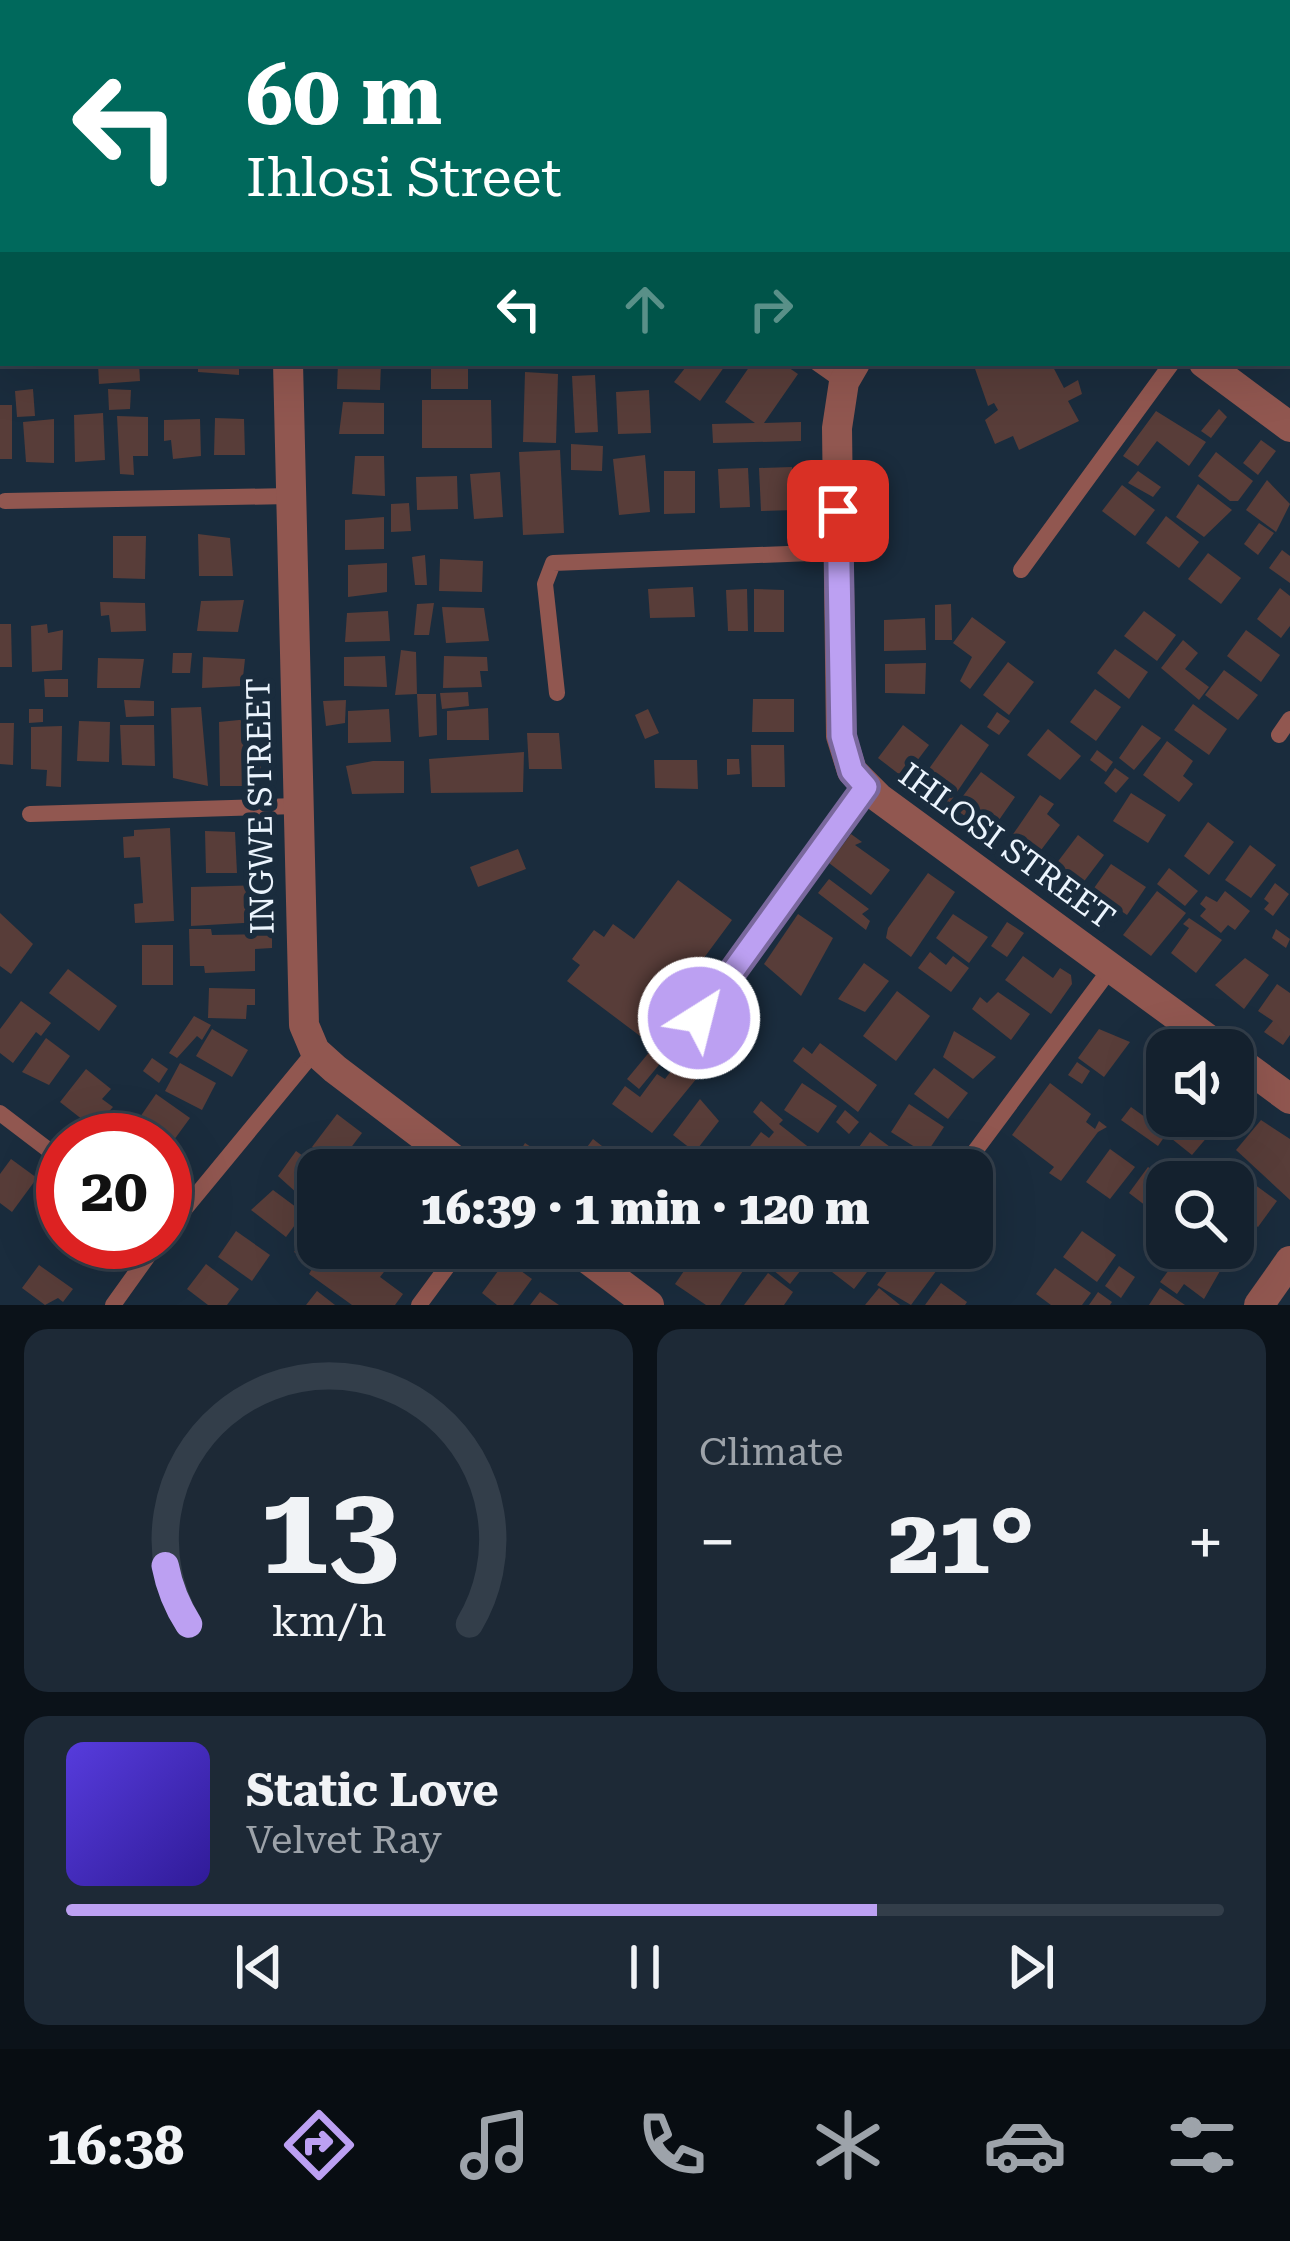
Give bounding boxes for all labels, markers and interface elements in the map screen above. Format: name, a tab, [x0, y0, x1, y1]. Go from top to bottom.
text: 60 m	[246, 46, 442, 144]
icon: left	[48, 48, 204, 204]
text: Ihlosi Street	[246, 146, 562, 209]
icon: left	[486, 276, 552, 342]
icon: ahead	[612, 276, 678, 342]
icon: right	[738, 276, 804, 342]
pin	[787, 460, 889, 562]
icon: arrive	[805, 478, 871, 544]
street label: INGWE STREET	[238, 677, 282, 935]
street label: IHLOSI STREET	[892, 755, 1122, 937]
position arrow	[636, 955, 762, 1081]
map controls	[1146, 1029, 1254, 1269]
button: sound	[1146, 1029, 1254, 1137]
speed limit sign: 20	[36, 1113, 192, 1269]
button: search	[1146, 1161, 1254, 1269]
text: 16:39 · 1 min · 120 m	[421, 1182, 869, 1235]
text: Climate	[699, 1429, 843, 1475]
text: 13	[259, 1457, 398, 1603]
text: 21°	[889, 1490, 1034, 1595]
text: −	[699, 1504, 736, 1581]
text: +	[1187, 1504, 1224, 1581]
text: km/h	[271, 1595, 386, 1645]
text: Static Love	[246, 1764, 499, 1817]
text: Velvet Ray	[246, 1817, 442, 1863]
icon: previous	[226, 1934, 292, 2000]
icon: pause	[612, 1934, 678, 2000]
icon: next	[998, 1934, 1064, 2000]
icon: directions	[277, 2103, 361, 2187]
icon: music	[453, 2103, 537, 2187]
icon: phone	[630, 2103, 714, 2187]
icon: climate	[806, 2103, 890, 2187]
icon: car	[983, 2103, 1067, 2187]
icon: filters	[1160, 2103, 1244, 2187]
text: 16:38	[46, 2114, 184, 2177]

